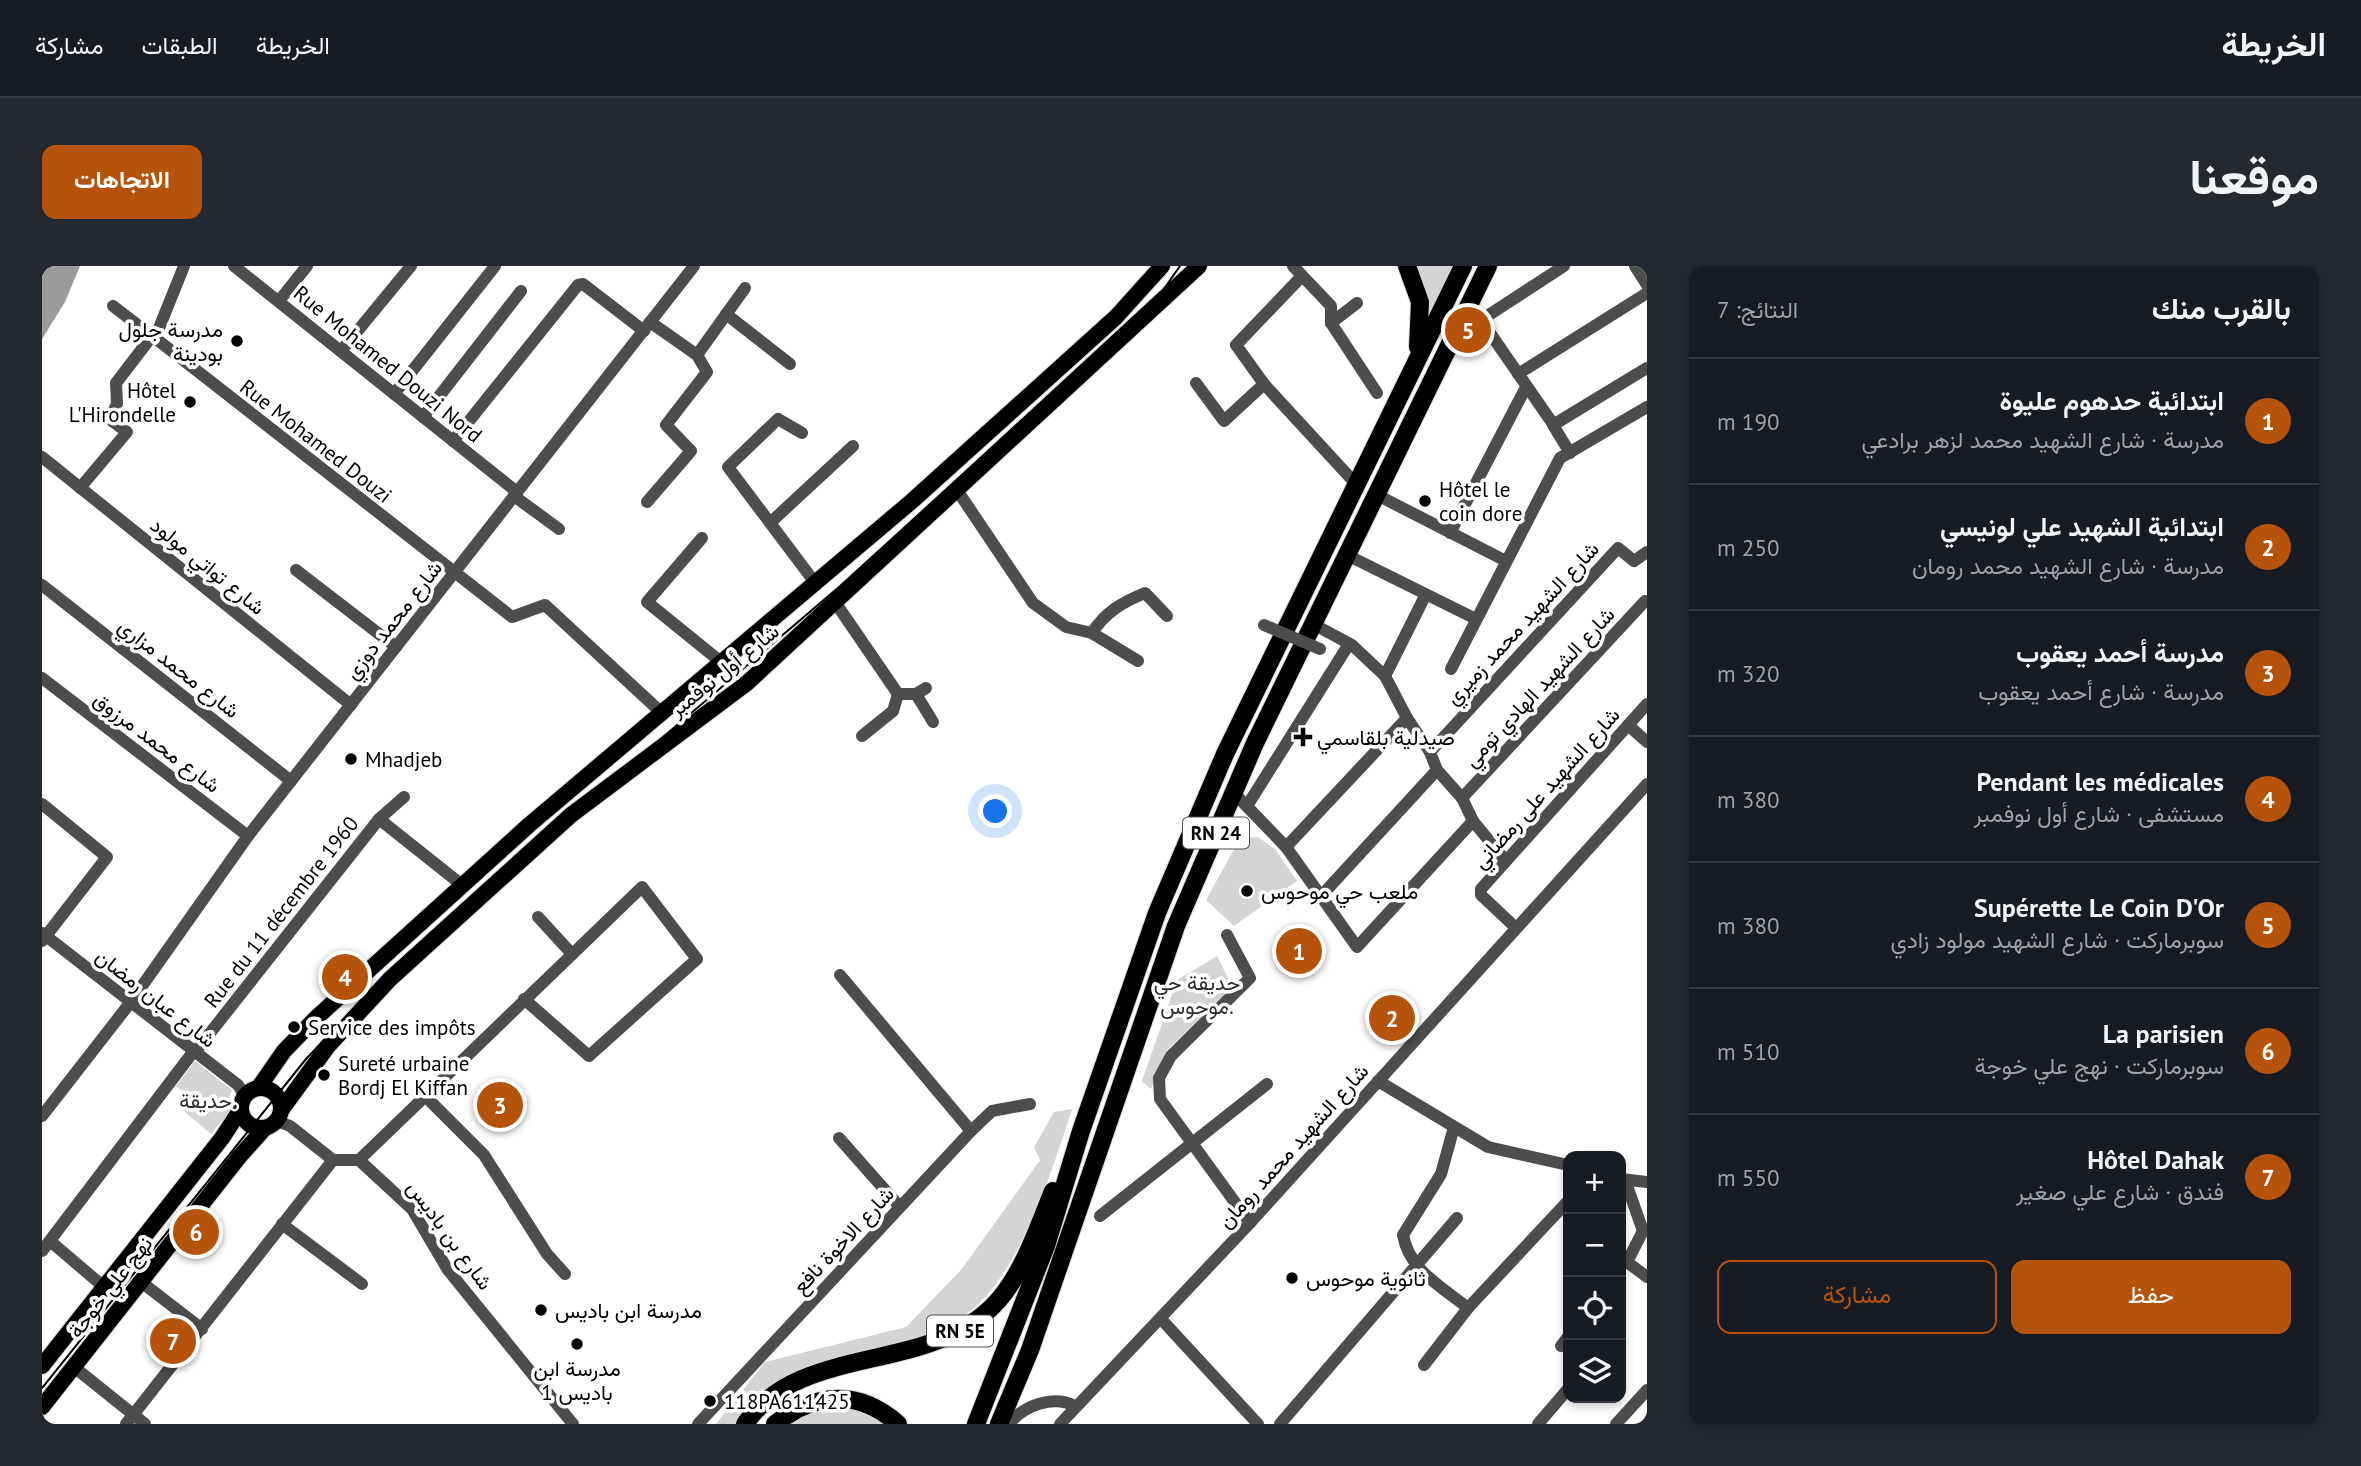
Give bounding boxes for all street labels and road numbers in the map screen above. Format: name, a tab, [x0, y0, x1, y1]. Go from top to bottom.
street label: Rue Mohamed Douzi Nord	[289, 280, 487, 448]
street label: Rue Mohamed Douzi	[235, 374, 397, 508]
street label: شارع تواتي مولود	[143, 511, 271, 624]
street label: شارع الشهيد محمد زميري	[1439, 536, 1608, 713]
street label: شارع محمد دوزي	[338, 555, 451, 687]
street label: شارع الشهيد الهادي تومي	[1458, 601, 1623, 776]
street label: شارع محمد مزاري	[110, 612, 245, 727]
street label: شارع أول نوفمبر	[663, 618, 785, 724]
street label: شارع محمد مرزوق	[88, 686, 226, 799]
street label: شارع الشهيد على رمضاني	[1466, 702, 1629, 877]
street label: Rue du 11 décembre 1960	[198, 811, 364, 1013]
road number: RN 24	[1183, 818, 1249, 848]
street label: شارع عبان رمضان	[90, 942, 222, 1054]
street label: شارع الشهيد محمد رومان	[1212, 1058, 1375, 1235]
street label: شارع بن باديس	[400, 1175, 499, 1296]
street label: شارع الاخوة نافع	[786, 1181, 900, 1300]
street label: نهج علي خوجة	[62, 1231, 161, 1346]
road number: RN 5E	[927, 1316, 993, 1346]

